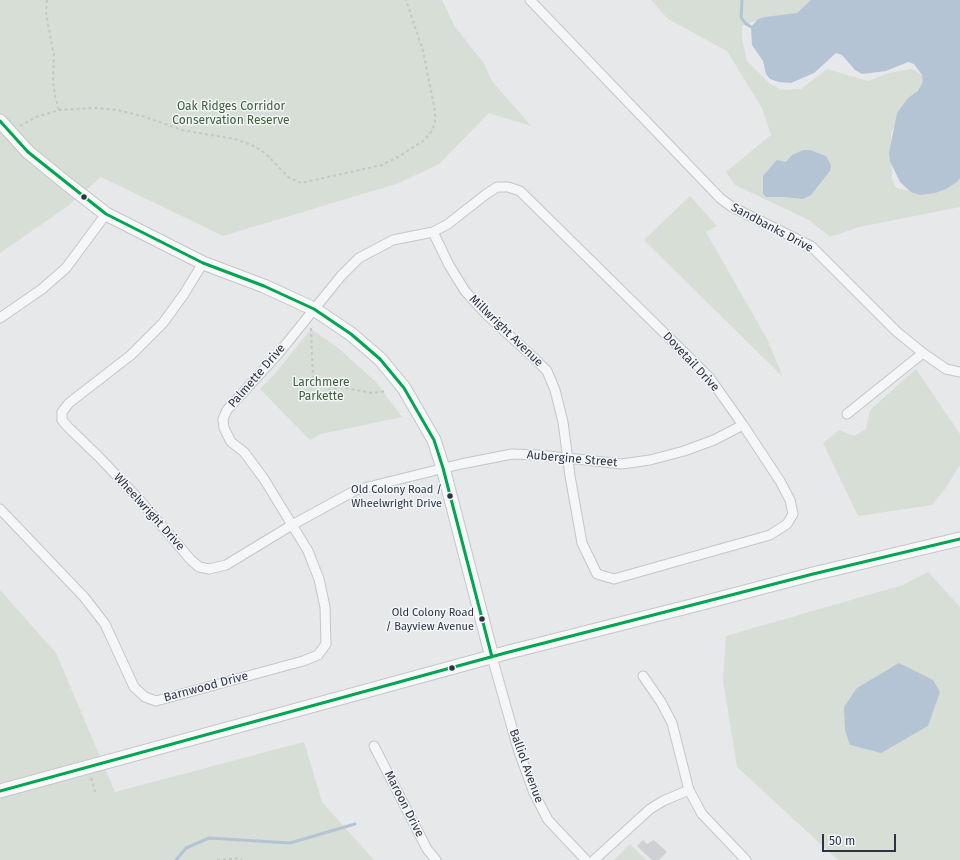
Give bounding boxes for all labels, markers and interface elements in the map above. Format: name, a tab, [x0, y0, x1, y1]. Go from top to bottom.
park label: Oak Ridges Corridor Conservation Reserve	[172, 100, 290, 128]
unlabelled marker	[79, 192, 89, 202]
street label: Sandbanks Drive	[729, 200, 815, 256]
street label: Millwright Avenue	[466, 292, 546, 370]
street label: Dovetail Drive	[660, 329, 722, 395]
street label: Palmette Drive	[226, 341, 288, 411]
park label: Larchmere Parkette	[292, 376, 350, 404]
street label: Aubergine Street	[526, 448, 618, 470]
street label: Wheelwright Drive	[110, 470, 188, 554]
place label: Old Colony Road / Wheelwright Drive	[351, 483, 442, 509]
marker: Old Colony Road / Wheelwright Drive	[445, 491, 455, 501]
place label: Old Colony Road / Bayview Avenue	[386, 606, 474, 632]
marker: Old Colony Road / Bayview Avenue	[477, 614, 487, 624]
unlabelled marker	[447, 663, 457, 673]
street label: Barnwood Drive	[162, 669, 250, 705]
street label: Balliol Avenue	[506, 727, 546, 805]
street label: Maroon Drive	[381, 768, 427, 840]
scale bar	[824, 826, 898, 852]
text: 50 m	[829, 834, 855, 848]

